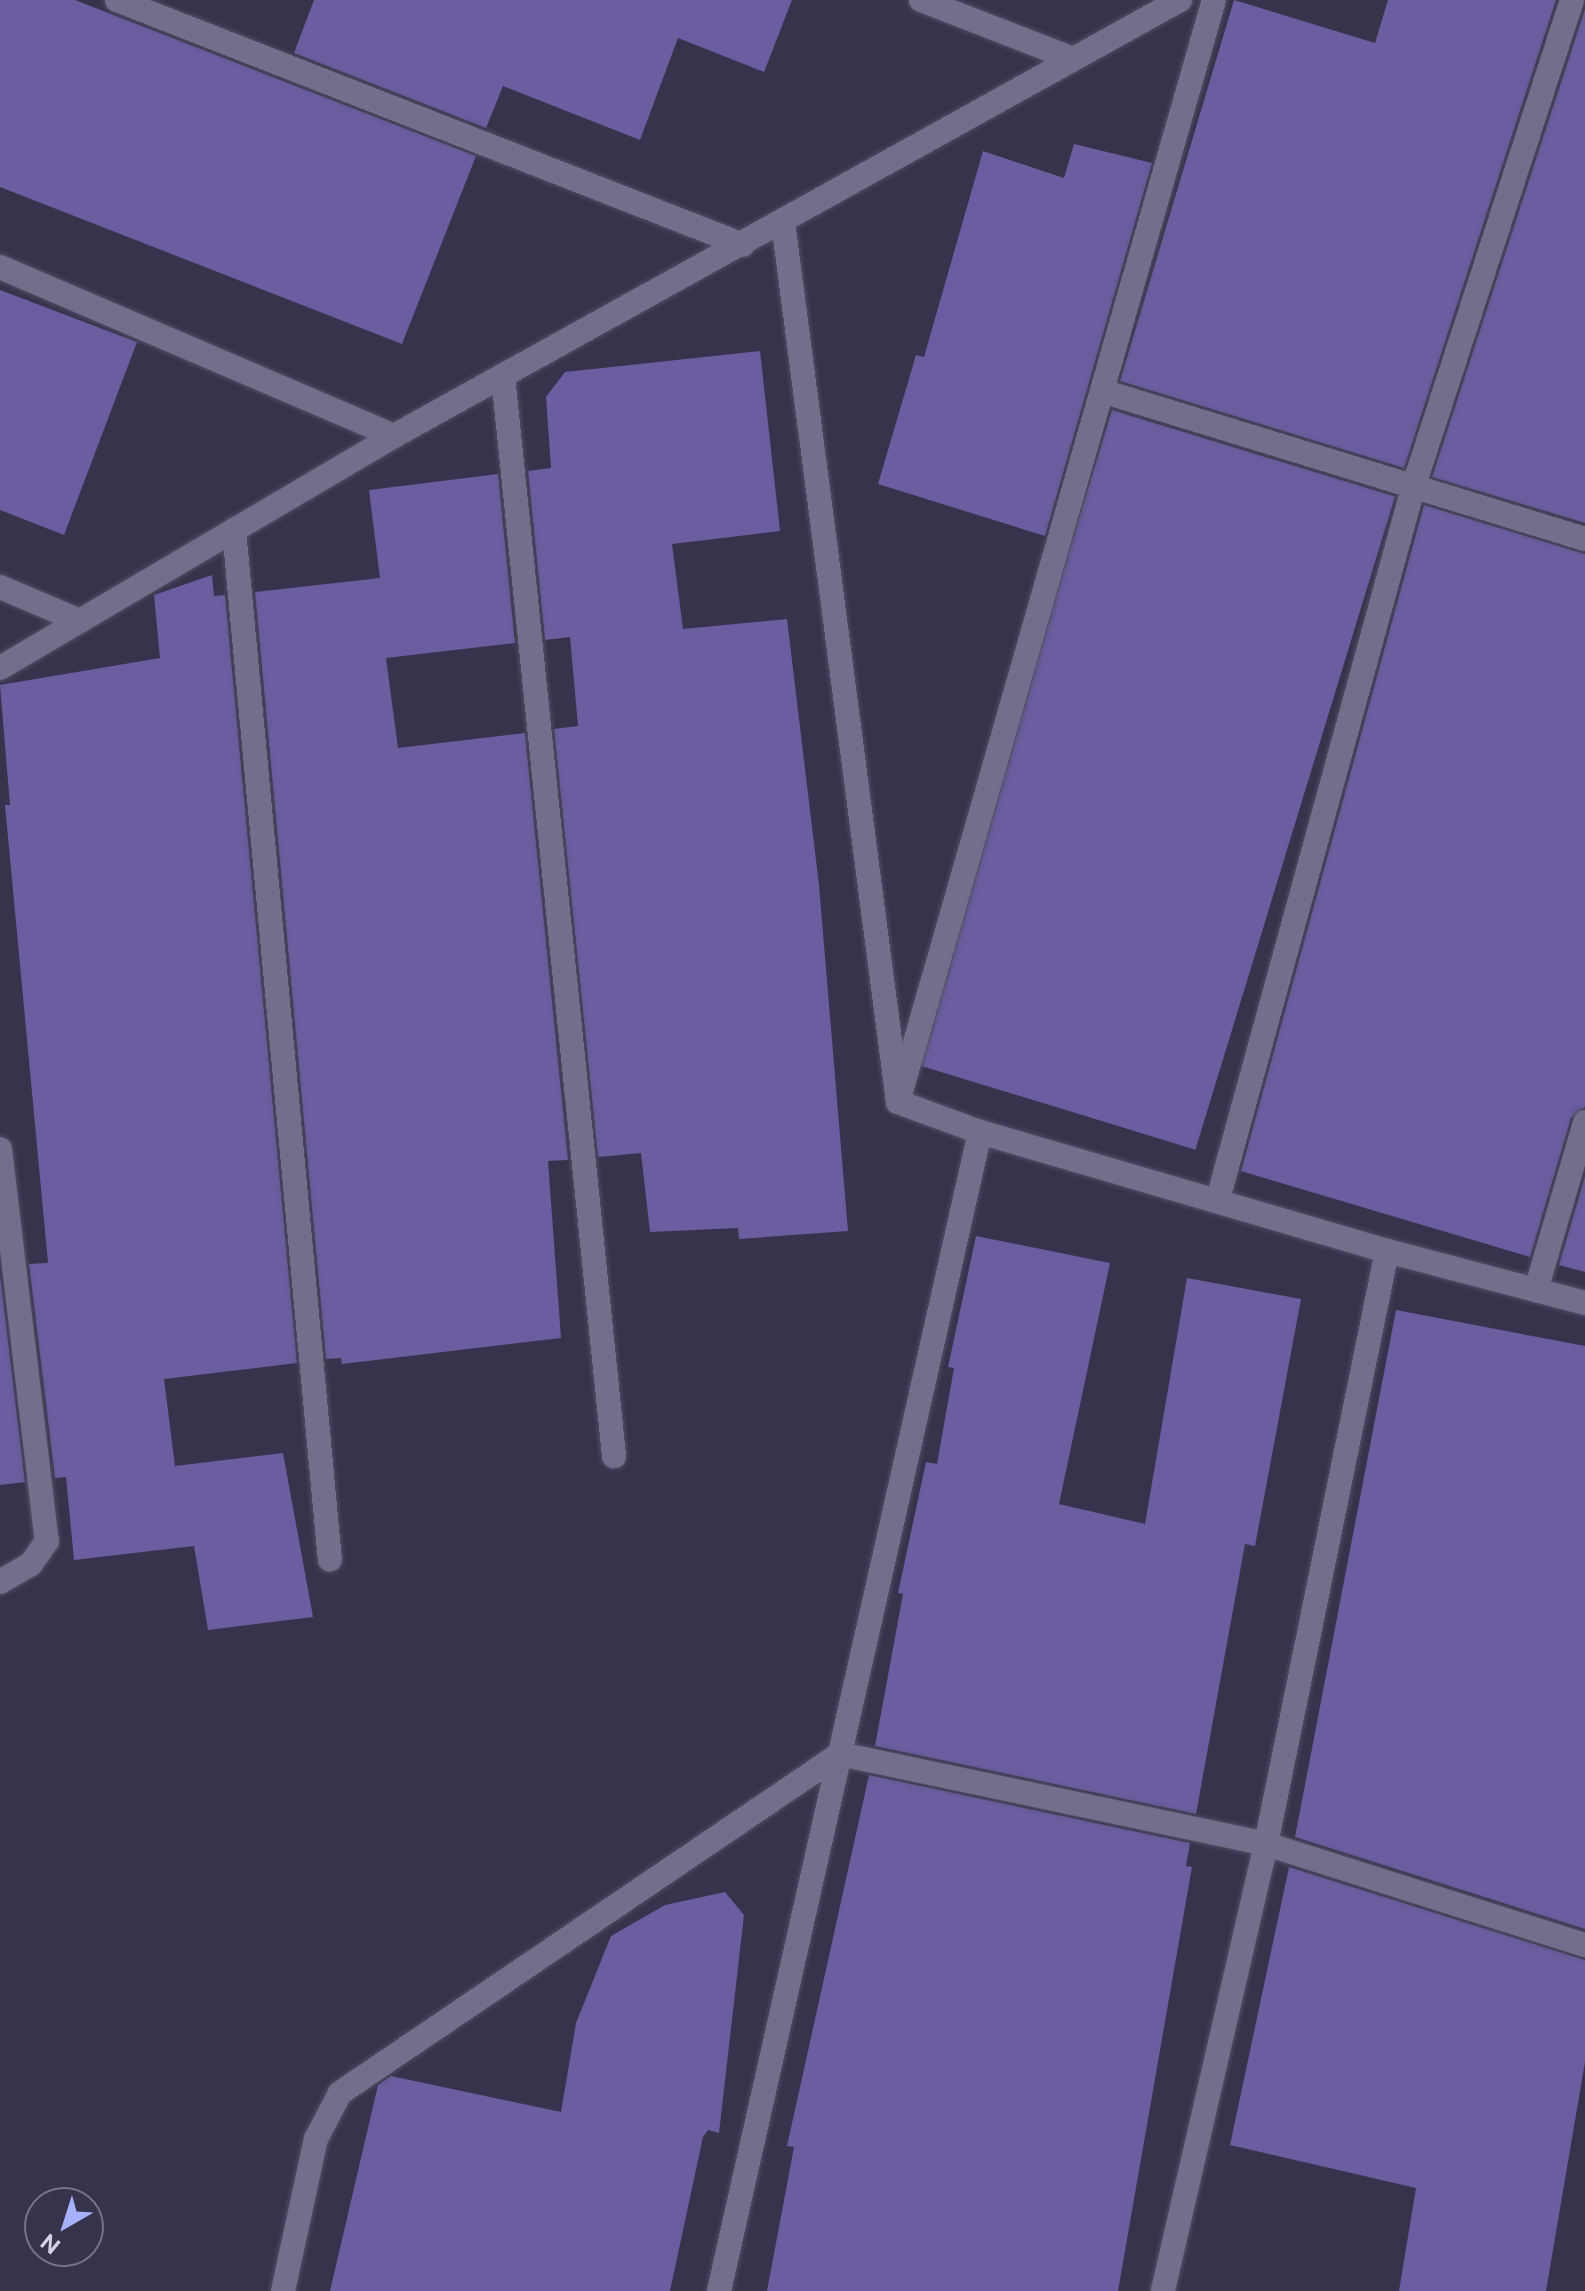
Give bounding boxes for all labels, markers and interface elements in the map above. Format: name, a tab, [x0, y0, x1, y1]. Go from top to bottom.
north arrow	[24, 2187, 104, 2267]
text: N	[35, 2229, 65, 2260]

